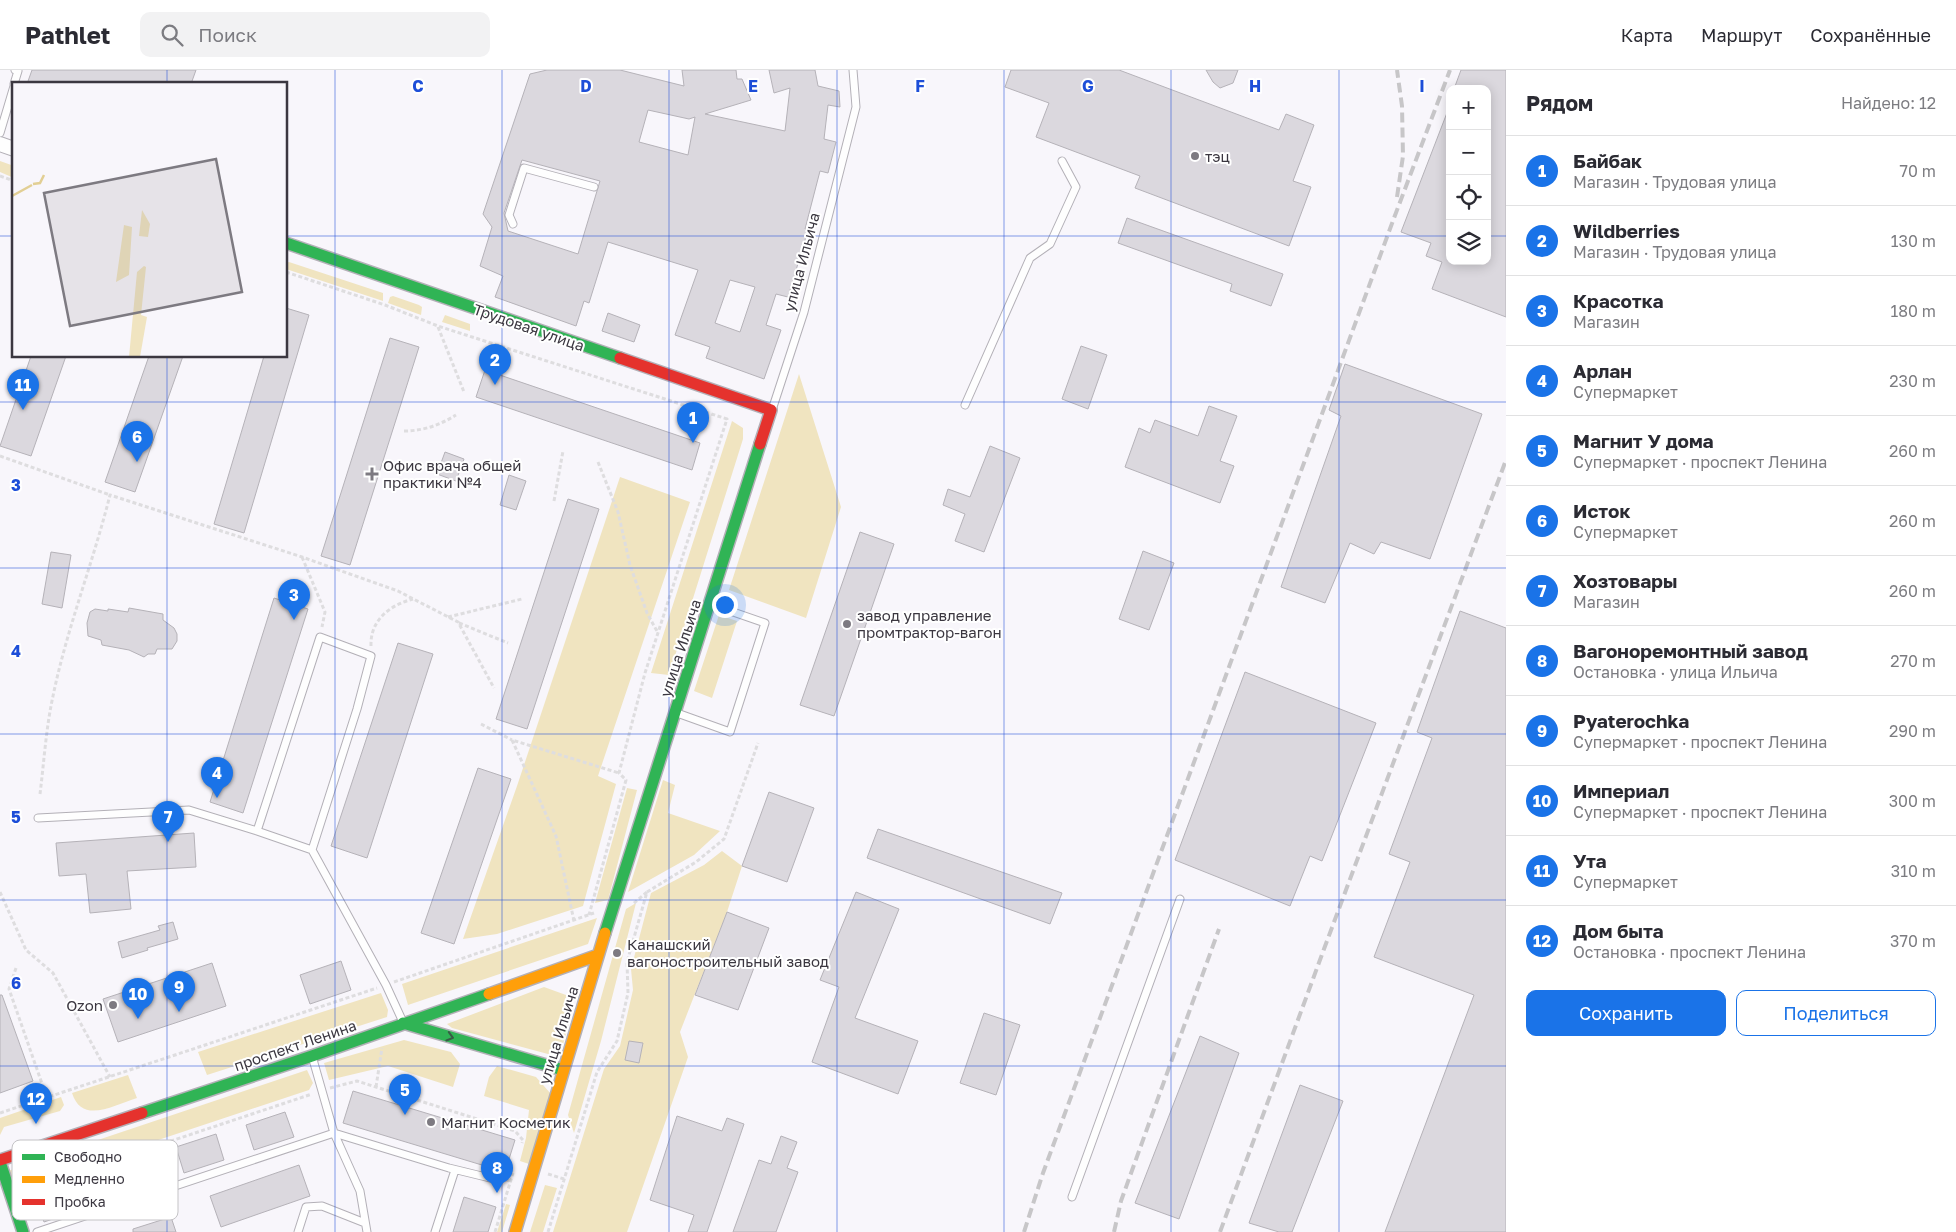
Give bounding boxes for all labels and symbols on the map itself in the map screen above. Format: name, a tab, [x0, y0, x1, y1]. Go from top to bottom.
text: C	[412, 76, 424, 96]
text: D	[580, 76, 592, 96]
text: E	[748, 76, 758, 96]
text: F	[915, 76, 925, 96]
text: G	[1082, 76, 1094, 96]
text: H	[1249, 76, 1261, 96]
text: I	[1419, 76, 1425, 96]
inset map	[12, 82, 288, 358]
place label: тэц	[1205, 147, 1230, 165]
marker: тэц	[1189, 150, 1201, 162]
street label: улица Ильича	[779, 211, 823, 313]
street label: Трудовая улица	[471, 300, 587, 354]
pin: 2	[479, 344, 511, 385]
pin: 11	[7, 369, 39, 410]
pin: 1	[677, 402, 709, 443]
pin: 6	[121, 421, 153, 462]
place label: Офис врача общей практики №4	[383, 456, 521, 491]
marker: Офис врача общей практики №4	[365, 467, 379, 481]
text: 3	[11, 475, 21, 495]
pin: 3	[278, 579, 310, 620]
your location	[712, 592, 738, 618]
street label: улица Ильича	[656, 597, 704, 699]
place label: завод управление промтрактор-вагон	[857, 606, 1002, 641]
marker: завод управление промтрактор-вагон	[841, 618, 853, 630]
text: 4	[11, 641, 21, 661]
pin: 4	[201, 757, 233, 798]
pin: 7	[152, 801, 184, 842]
text: 5	[11, 807, 21, 827]
place label: Канашский вагоностроительный завод	[627, 935, 829, 970]
marker: Канашский вагоностроительный завод	[611, 947, 623, 959]
pin: 9	[163, 971, 195, 1012]
text: 6	[11, 973, 21, 993]
pin: 10	[122, 978, 154, 1019]
street label: улица Ильича	[535, 984, 581, 1086]
place label: Ozon	[66, 996, 103, 1014]
marker: Ozon	[107, 999, 119, 1011]
street label: проспект Ленина	[231, 1016, 359, 1074]
one-way arrow	[445, 1031, 454, 1041]
pin: 5	[389, 1074, 421, 1115]
pin: 12	[20, 1083, 52, 1124]
place label: Магнит Косметик	[441, 1113, 571, 1131]
marker: Магнит Косметик	[425, 1116, 437, 1128]
legend	[12, 1140, 178, 1220]
text: Свободно	[54, 1148, 122, 1165]
pin: 8	[481, 1152, 513, 1193]
text: Медленно	[54, 1170, 125, 1187]
text: Пробка	[54, 1193, 106, 1210]

